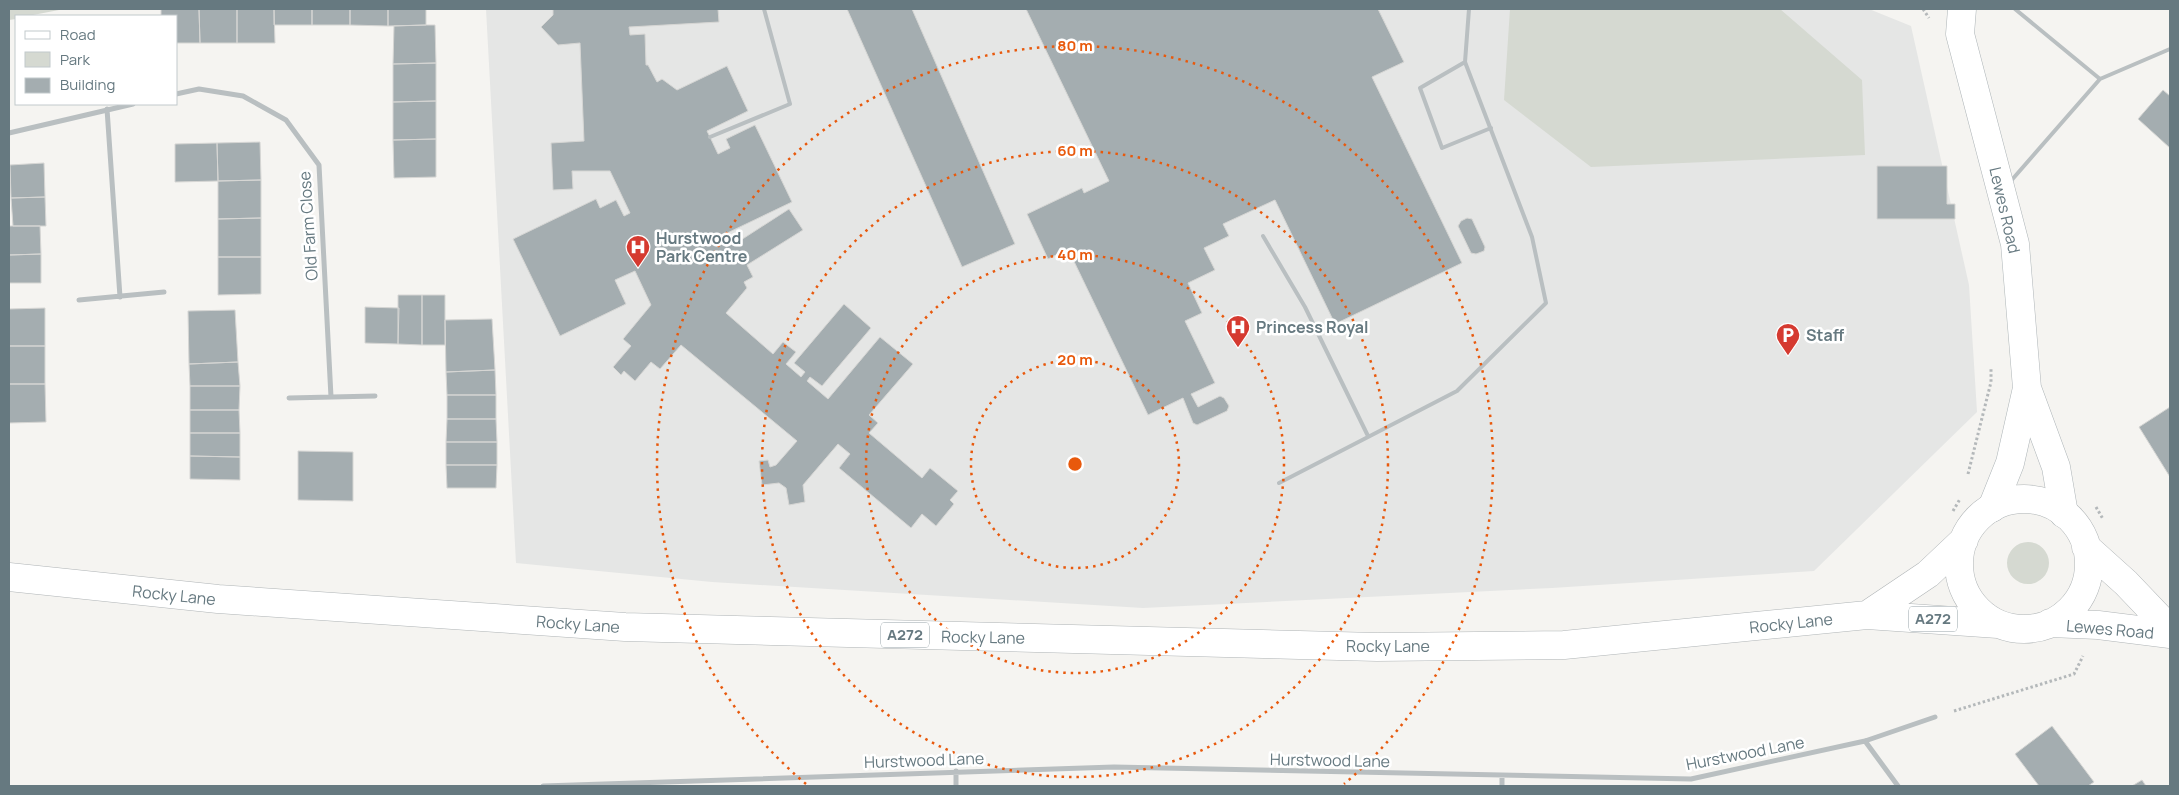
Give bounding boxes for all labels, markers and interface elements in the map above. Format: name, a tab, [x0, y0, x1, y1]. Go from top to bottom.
legend	[15, 15, 178, 105]
text: Road	[60, 24, 96, 45]
text: 80 m	[1057, 35, 1093, 56]
text: Park	[60, 49, 90, 70]
text: Building	[60, 74, 115, 95]
text: 60 m	[1057, 140, 1093, 161]
street label: Lewes Road	[1984, 165, 2026, 255]
street label: Old Farm Close	[293, 171, 323, 281]
place label: Hurstwood Park Centre	[656, 227, 748, 267]
hospital icon: Hurstwood Park Centre	[625, 234, 651, 268]
text: 40 m	[1057, 244, 1093, 265]
hospital icon: Princess Royal	[1225, 314, 1251, 348]
place label: Princess Royal	[1256, 316, 1369, 338]
parking icon: Staff	[1775, 322, 1801, 356]
place label: Staff	[1806, 324, 1845, 346]
text: 20 m	[1057, 349, 1093, 370]
centre of rings	[1066, 455, 1084, 473]
street label: Rocky Lane	[131, 580, 217, 610]
road number: A272	[1909, 606, 1957, 632]
street label: Rocky Lane	[1748, 608, 1834, 638]
street label: Rocky Lane	[535, 610, 621, 638]
street label: Lewes Road	[2065, 614, 2155, 644]
road number: A272	[881, 622, 929, 648]
street label: Rocky Lane	[941, 625, 1025, 649]
street label: Rocky Lane	[1346, 635, 1430, 657]
street label: Hurstwood Lane	[1684, 731, 1806, 775]
street label: Hurstwood Lane	[864, 747, 984, 773]
street label: Hurstwood Lane	[1270, 748, 1390, 772]

